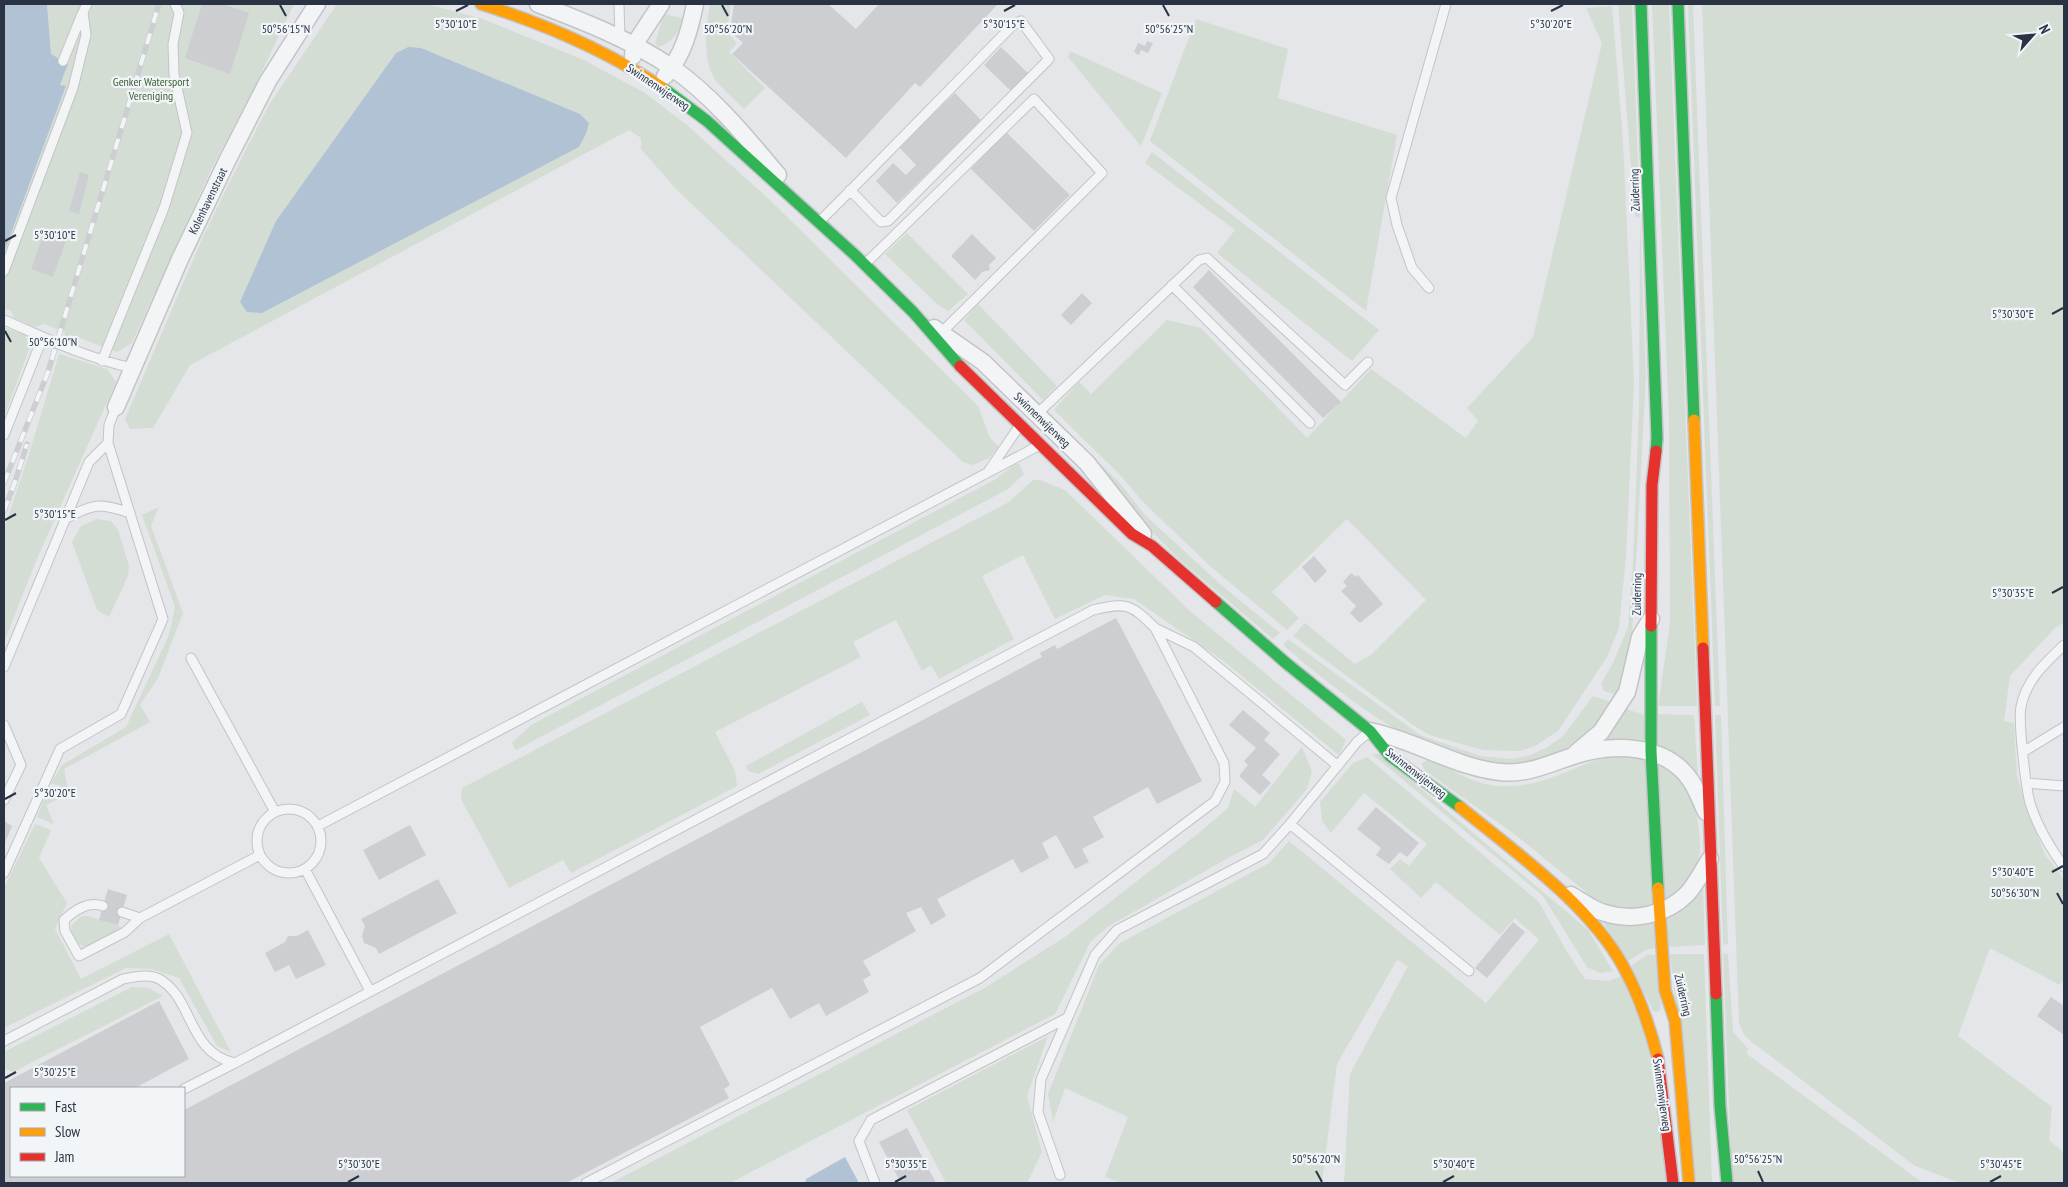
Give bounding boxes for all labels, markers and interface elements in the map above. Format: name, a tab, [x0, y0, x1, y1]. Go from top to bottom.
north arrow	[2008, 10, 2058, 60]
text: 5°30'10"E	[435, 16, 477, 31]
text: 5°30'15"E	[983, 16, 1025, 31]
text: 5°30'20"E	[1530, 16, 1572, 31]
text: 50°56'15"N	[262, 21, 310, 36]
text: 50°56'20"N	[704, 21, 752, 36]
text: 50°56'25"N	[1145, 21, 1193, 36]
text: N	[2035, 22, 2054, 37]
street label: Swinnenwijerweg	[624, 60, 693, 113]
park label: Genker Watersport Vereniging	[113, 74, 190, 103]
street label: Kolenhavenstraat	[185, 164, 230, 237]
street label: Zuiderring	[1626, 168, 1643, 212]
text: 5°30'10"E	[34, 227, 76, 242]
text: 5°30'30"E	[1992, 306, 2034, 321]
text: 50°56'10"N	[29, 334, 77, 349]
street label: Swinnenwijerweg	[1011, 389, 1074, 450]
text: 5°30'15"E	[34, 506, 76, 521]
street label: Zuiderring	[1629, 573, 1644, 615]
text: 5°30'35"E	[1992, 585, 2034, 600]
street label: Swinnenwijerweg	[1383, 744, 1450, 801]
text: 5°30'20"E	[34, 785, 76, 800]
text: 5°30'40"E	[1992, 864, 2034, 879]
text: 50°56'30"N	[1991, 885, 2039, 900]
street label: Zuiderring	[1671, 972, 1696, 1017]
street label: Swinnenwijerweg	[1650, 1058, 1675, 1132]
text: 5°30'25"E	[34, 1064, 76, 1079]
legend	[10, 1087, 185, 1177]
text: Fast	[55, 1097, 76, 1116]
text: Slow	[55, 1122, 80, 1141]
text: Jam	[54, 1147, 74, 1166]
text: 50°56'20"N	[1292, 1151, 1340, 1166]
text: 50°56'25"N	[1734, 1151, 1782, 1166]
text: 5°30'30"E	[338, 1156, 380, 1171]
text: 5°30'35"E	[885, 1156, 927, 1171]
text: 5°30'40"E	[1433, 1156, 1475, 1171]
text: 5°30'45"E	[1980, 1156, 2022, 1171]

